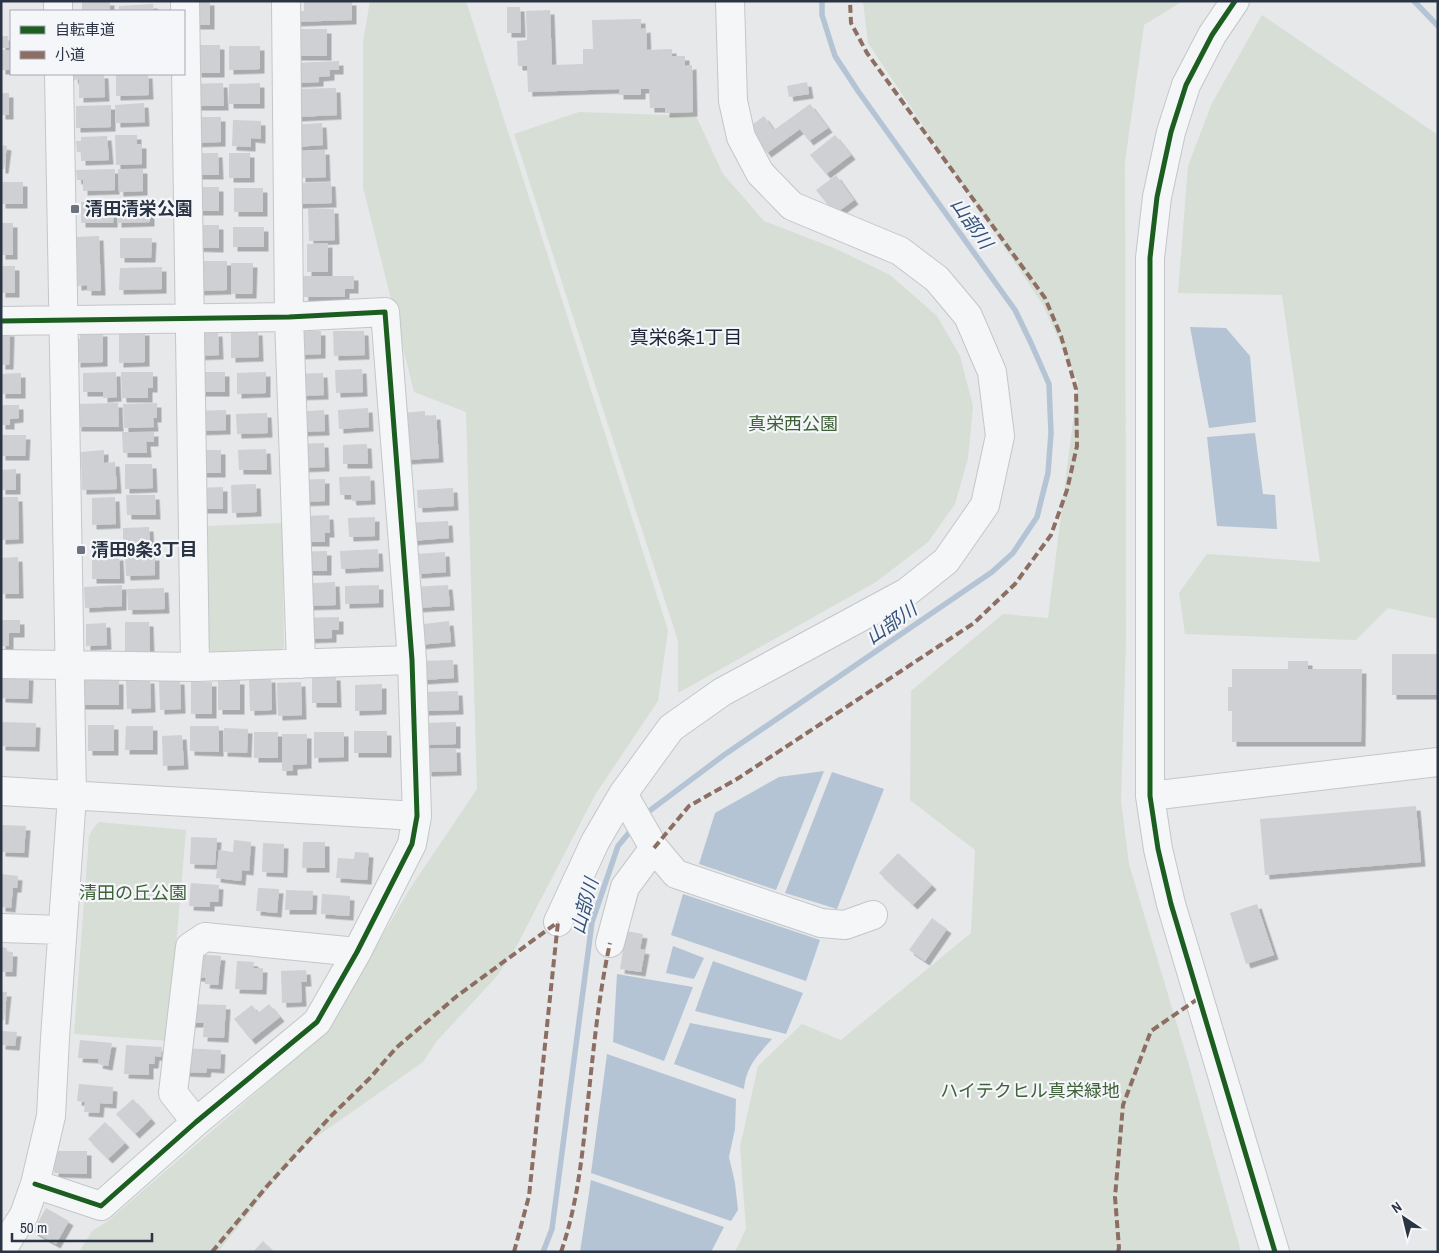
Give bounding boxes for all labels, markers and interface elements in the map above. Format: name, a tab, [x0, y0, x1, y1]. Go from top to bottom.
legend	[10, 10, 185, 75]
text: 自転車道	[55, 19, 115, 40]
text: 小道	[55, 44, 85, 65]
water label: 山部川	[945, 192, 1000, 255]
place label: 清田清栄公園	[85, 196, 193, 221]
marker: 清田清栄公園	[69, 203, 81, 215]
district label: 真栄6条1丁目	[630, 324, 742, 350]
park label: 真栄西公園	[748, 411, 838, 436]
place label: 清田9条3丁目	[91, 537, 197, 562]
marker: 清田9条3丁目	[75, 544, 87, 556]
water label: 山部川	[860, 595, 923, 650]
water label: 山部川	[564, 873, 604, 937]
park label: 清田の丘公園	[79, 880, 187, 905]
park label: ハイテクヒル真栄緑地	[940, 1078, 1120, 1103]
north arrow	[1379, 1193, 1429, 1243]
text: N	[1388, 1198, 1405, 1217]
scale bar	[12, 1210, 152, 1242]
text: 50 m	[20, 1217, 47, 1238]

